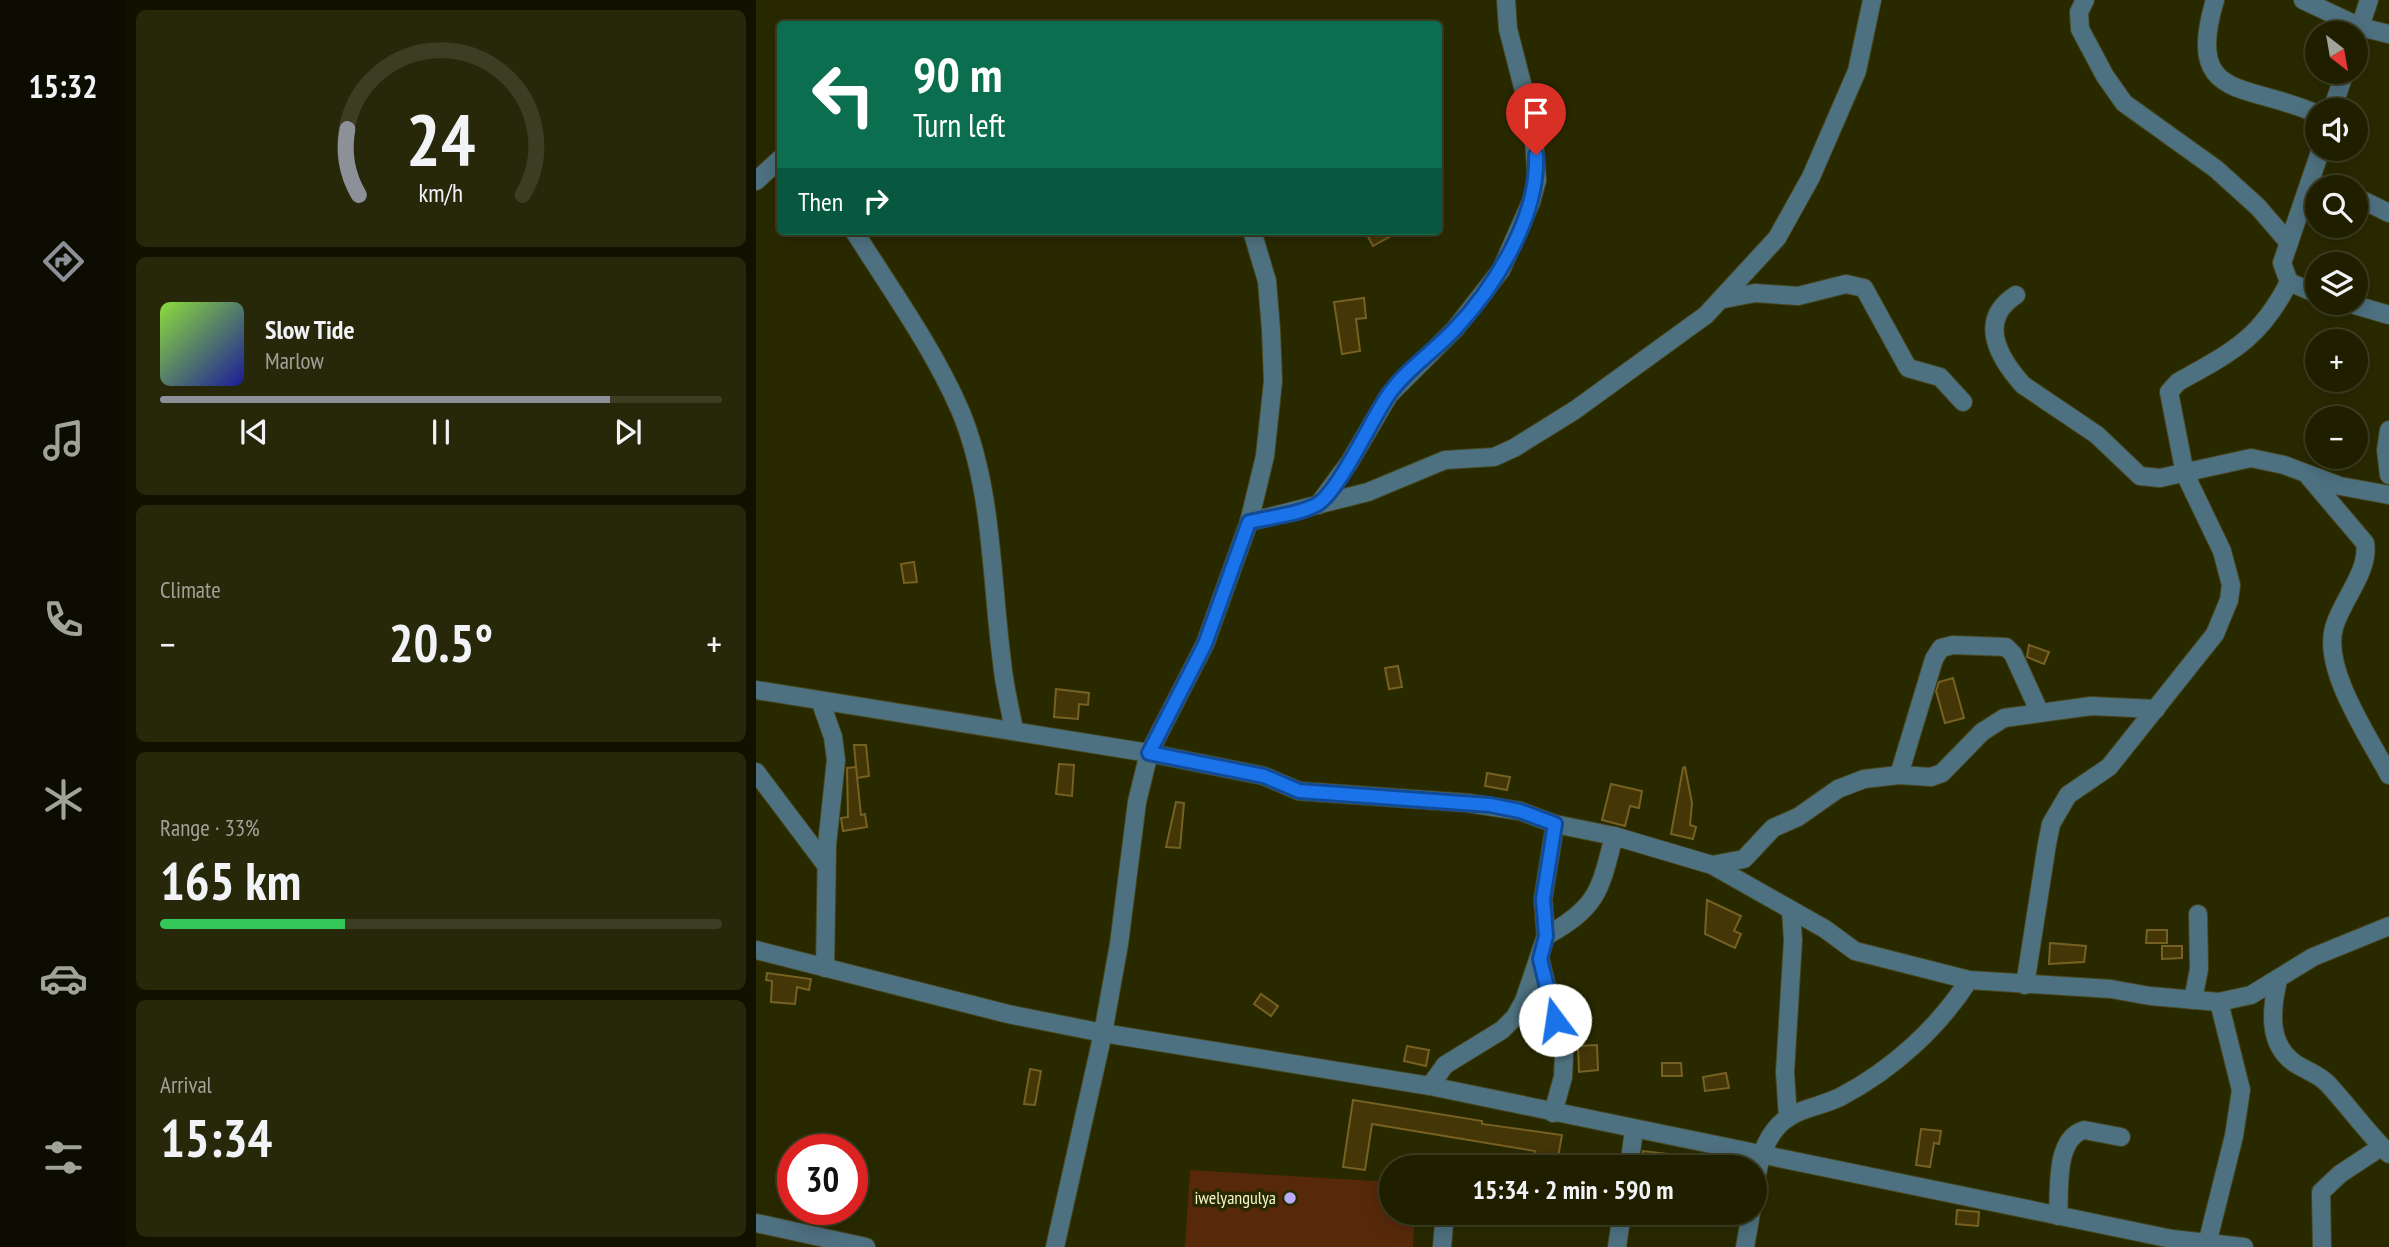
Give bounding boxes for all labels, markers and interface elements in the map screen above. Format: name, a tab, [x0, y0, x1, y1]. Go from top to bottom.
north arrow	[2305, 21, 2368, 84]
map controls	[2305, 21, 2368, 469]
text: 90 m	[913, 42, 1002, 106]
icon: left	[798, 49, 889, 140]
text: 15:32	[28, 65, 98, 107]
pin	[1506, 83, 1566, 155]
text: 24	[406, 91, 476, 185]
icon: arrive	[1517, 94, 1555, 132]
button: sound	[2305, 98, 2368, 161]
text: Turn left	[913, 104, 1005, 146]
button: search	[2305, 175, 2368, 238]
text: km/h	[419, 177, 463, 209]
icon: right	[857, 182, 895, 220]
text: Then	[798, 185, 843, 218]
icon: directions	[39, 237, 88, 286]
button: layers	[2305, 252, 2368, 315]
text: Slow Tide	[265, 313, 355, 346]
button: +	[2305, 329, 2368, 392]
text: Marlow	[265, 346, 324, 375]
button: −	[2305, 406, 2368, 469]
icon: previous	[235, 413, 273, 451]
icon: pause	[422, 413, 460, 451]
icon: next	[609, 413, 647, 451]
icon: music	[39, 416, 88, 465]
text: Climate	[160, 575, 221, 604]
icon: phone	[39, 595, 88, 644]
text: 20.5°	[389, 609, 493, 676]
text: −	[160, 619, 176, 668]
text: +	[706, 619, 722, 668]
icon: climate	[39, 775, 88, 824]
text: Range · 33%	[160, 813, 260, 842]
text: 165 km	[160, 847, 301, 914]
icon: car	[39, 954, 88, 1003]
position arrow	[1518, 983, 1592, 1057]
text: Arrival	[160, 1070, 212, 1099]
text: 15:34	[160, 1104, 272, 1171]
icon: filters	[39, 1133, 88, 1182]
speed limit sign: 30	[777, 1134, 868, 1225]
text: 15:34 · 2 min · 590 m	[1473, 1173, 1673, 1206]
place label: iwelyangulya	[1194, 1186, 1276, 1209]
marker: iwelyangulya	[1282, 1190, 1298, 1206]

